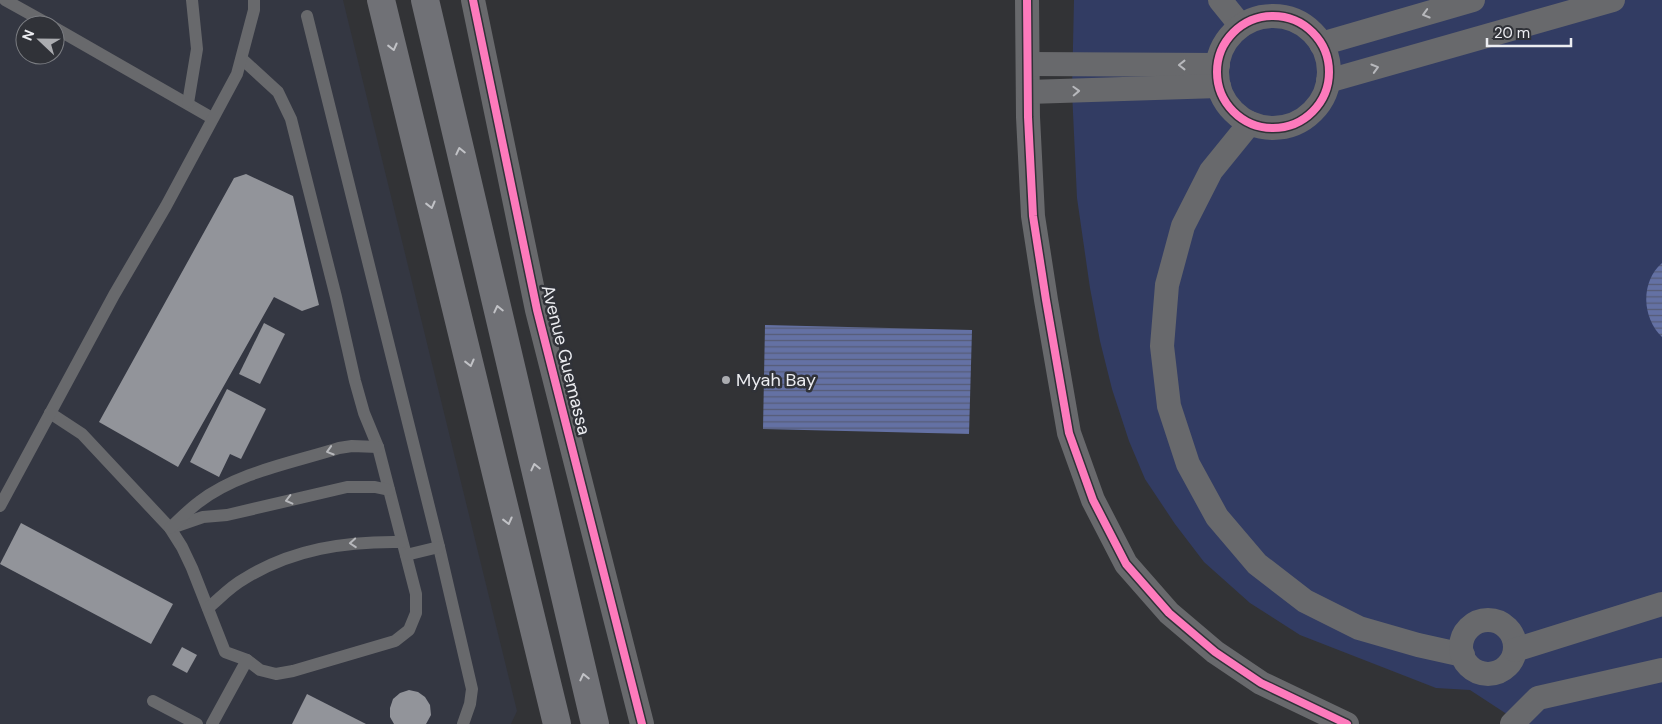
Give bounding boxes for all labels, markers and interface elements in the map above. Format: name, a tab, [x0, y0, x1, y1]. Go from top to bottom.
one-way arrow	[1422, 8, 1431, 18]
north arrow	[15, 15, 65, 65]
scale bar	[1487, 15, 1571, 47]
text: 20 m	[1494, 23, 1530, 43]
text: N	[18, 27, 38, 43]
one-way arrow	[387, 43, 398, 52]
one-way arrow	[1177, 60, 1185, 70]
one-way arrow	[1370, 63, 1379, 74]
one-way arrow	[1073, 85, 1081, 96]
one-way arrow	[455, 146, 466, 155]
one-way arrow	[425, 201, 436, 210]
street label: Avenue Guemassa	[536, 282, 596, 438]
one-way arrow	[493, 305, 504, 314]
one-way arrow	[464, 359, 475, 368]
place label: Myah Bay	[736, 368, 816, 392]
marker: Myah Bay	[720, 374, 732, 386]
one-way arrow	[326, 446, 335, 456]
one-way arrow	[530, 463, 541, 472]
one-way arrow	[285, 494, 294, 505]
one-way arrow	[502, 517, 513, 526]
one-way arrow	[349, 537, 357, 548]
one-way arrow	[579, 672, 590, 681]

